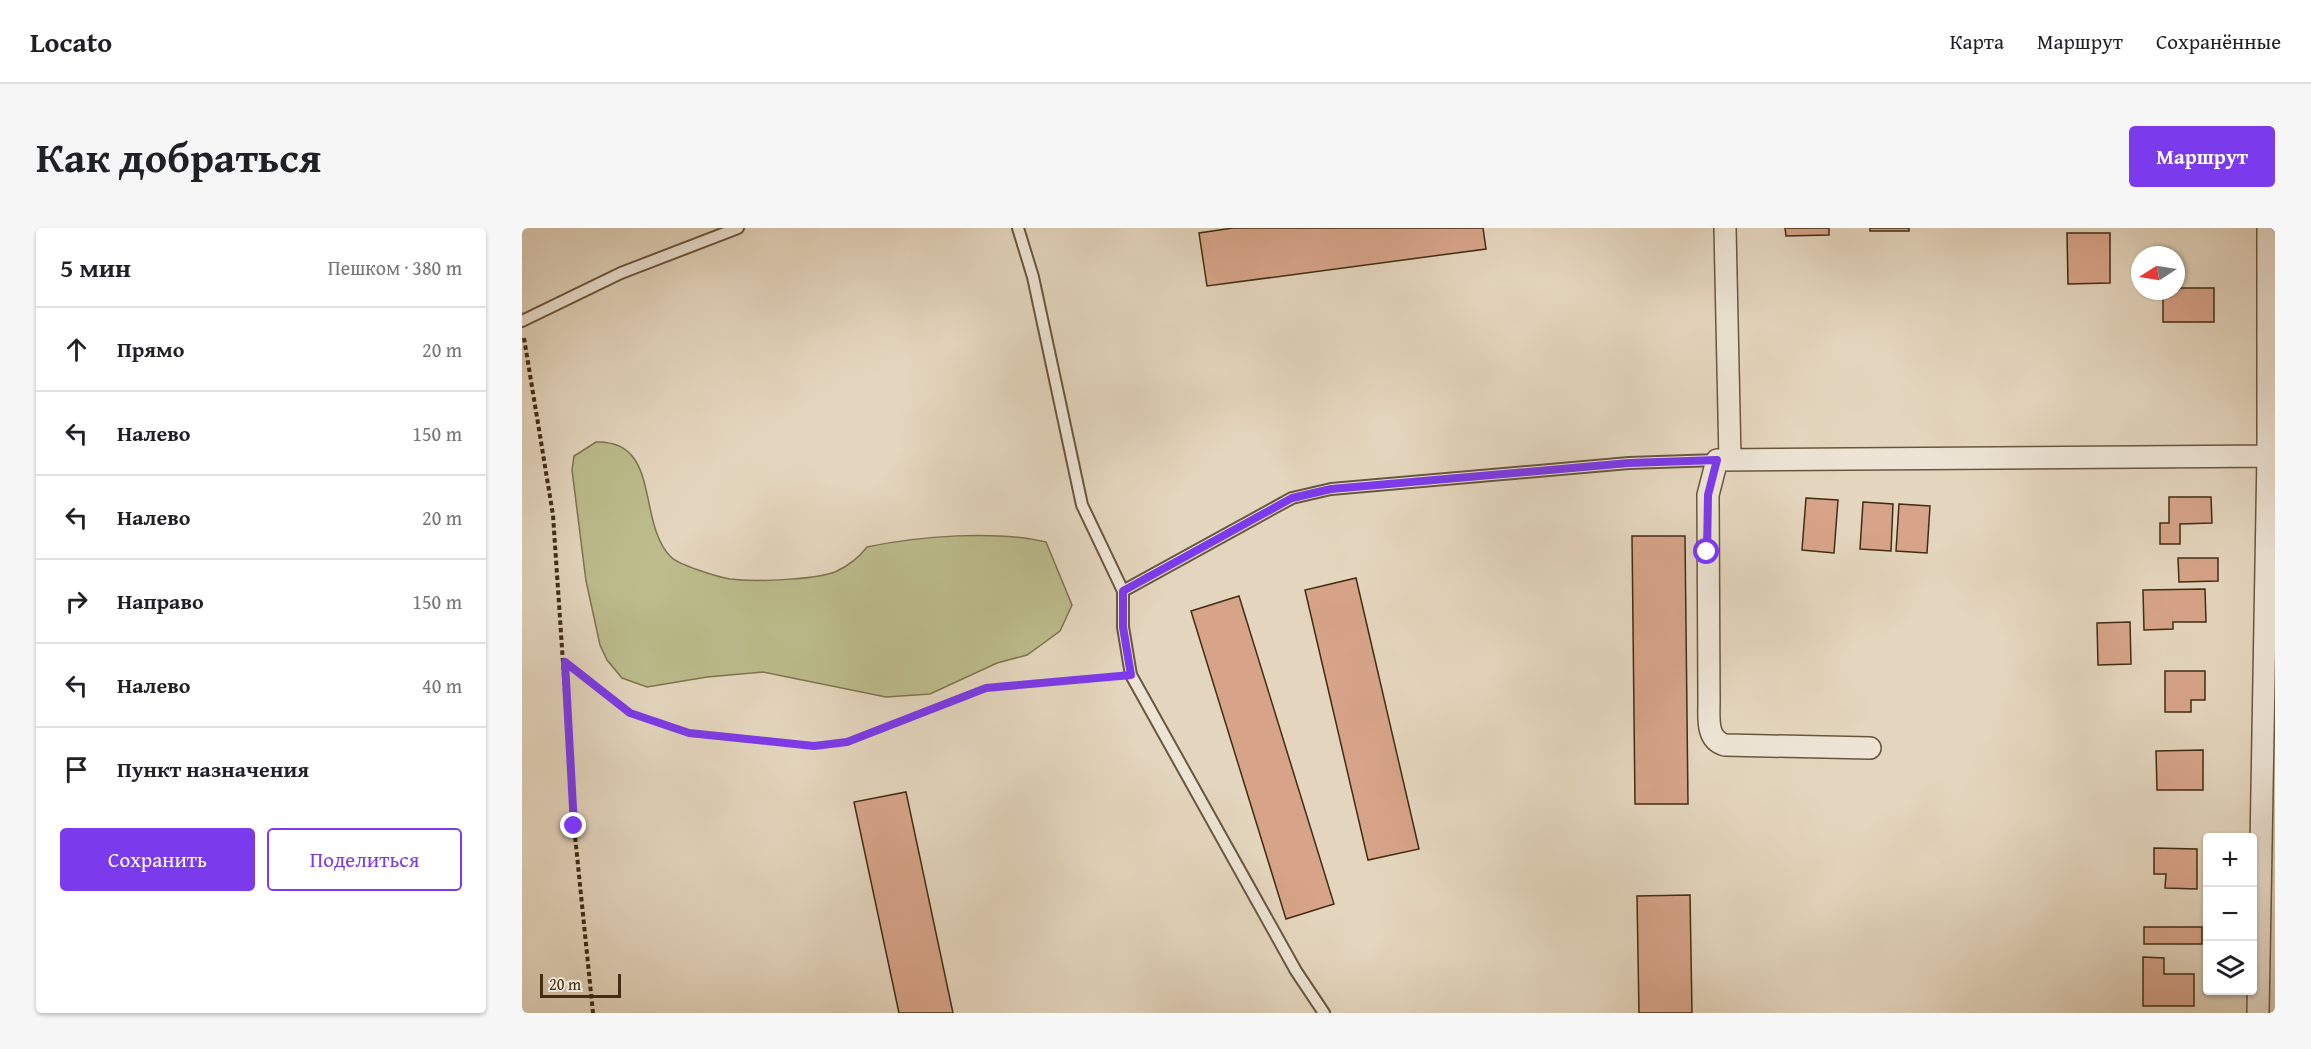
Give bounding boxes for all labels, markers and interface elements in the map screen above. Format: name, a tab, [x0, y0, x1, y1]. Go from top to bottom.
text: Locato	[30, 21, 112, 62]
text: Карта	[1950, 26, 2004, 57]
text: Маршрут	[2037, 26, 2123, 57]
text: Сохранённые	[2156, 26, 2281, 57]
text: Как добраться	[36, 126, 321, 187]
button: Маршрут	[2129, 126, 2275, 187]
north arrow	[2131, 246, 2185, 300]
text: 5 мин	[60, 248, 131, 287]
text: Пешком · 380 m	[328, 253, 462, 282]
icon: ahead	[60, 333, 93, 366]
text: Прямо	[117, 333, 184, 365]
text: 20 m	[422, 335, 462, 364]
icon: left	[60, 417, 93, 450]
text: Налево	[117, 417, 190, 449]
text: 150 m	[412, 419, 462, 448]
icon: left	[60, 501, 93, 534]
text: Налево	[117, 501, 190, 533]
text: 20 m	[422, 503, 462, 532]
route start	[1693, 538, 1719, 564]
icon: right	[60, 585, 93, 618]
text: Направо	[117, 585, 204, 617]
text: 150 m	[412, 587, 462, 616]
icon: left	[60, 669, 93, 702]
text: Налево	[117, 669, 190, 701]
text: 40 m	[422, 671, 462, 700]
icon: arrive	[60, 753, 93, 786]
text: Пункт назначения	[117, 753, 309, 785]
route end	[560, 812, 586, 838]
button: Сохранить	[60, 828, 255, 891]
button: Поделиться	[267, 828, 462, 891]
map controls	[2203, 833, 2257, 995]
button: +	[2203, 833, 2257, 887]
button: −	[2203, 887, 2257, 941]
button: layers	[2203, 941, 2257, 995]
scale bar	[540, 971, 621, 998]
text: 20 m	[549, 972, 581, 996]

